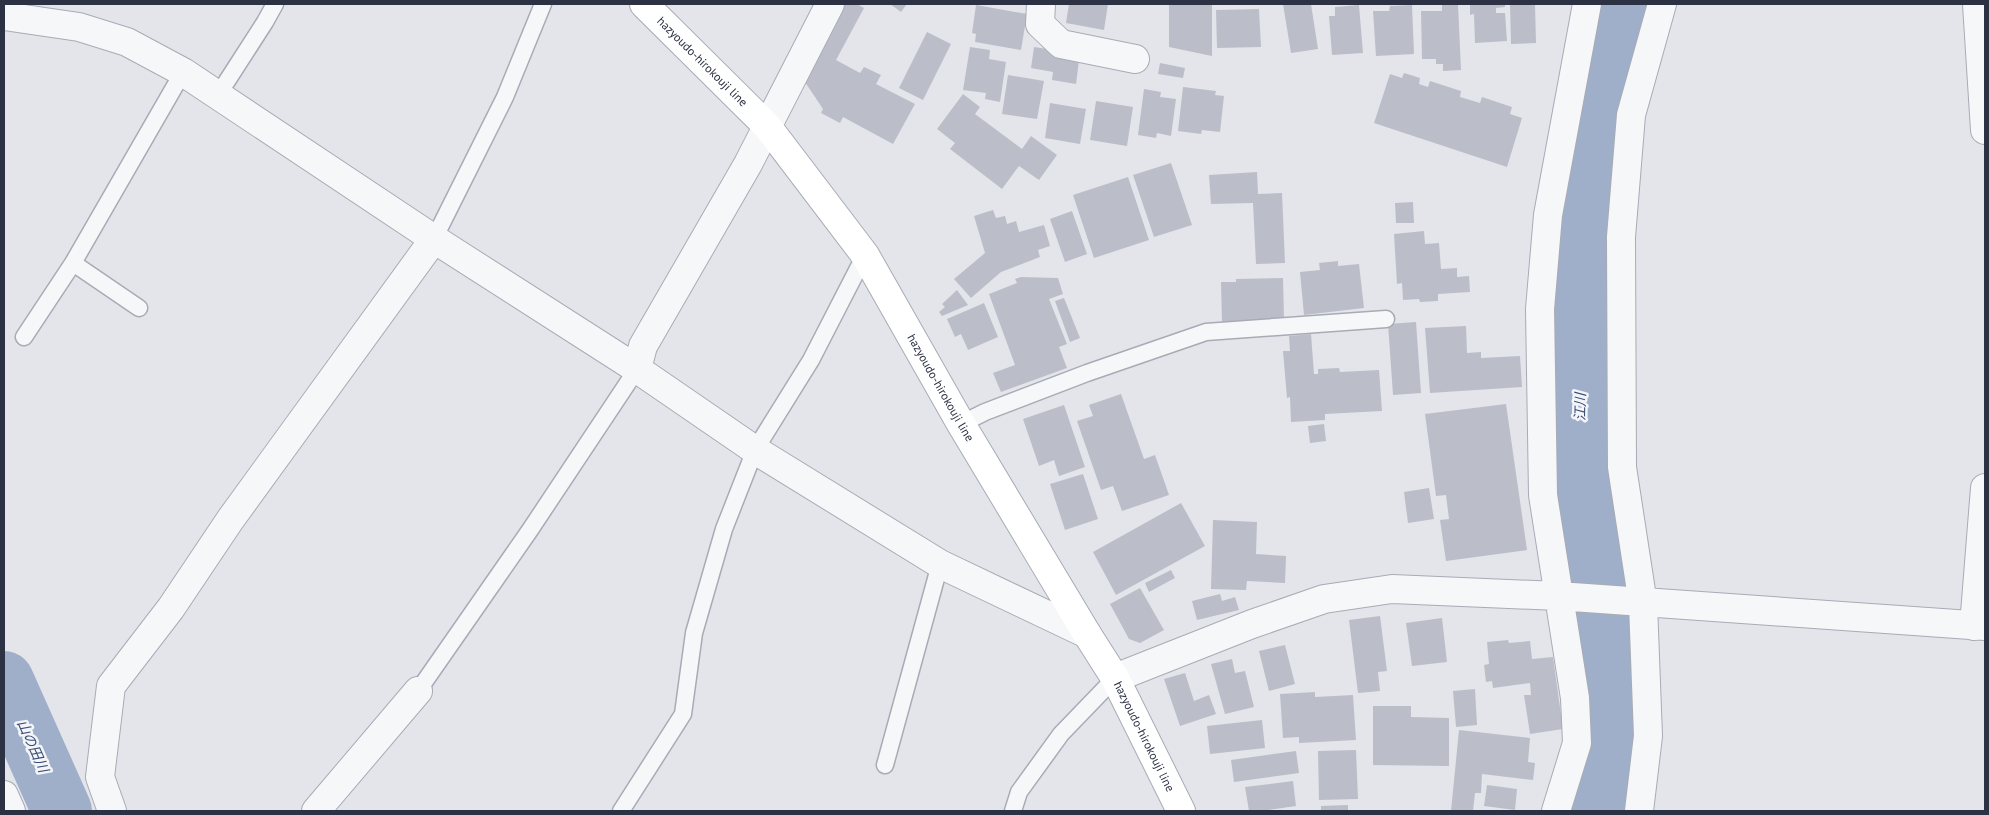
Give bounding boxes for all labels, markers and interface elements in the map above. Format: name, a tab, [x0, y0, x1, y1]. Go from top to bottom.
street label: hazyoudo-hirokouji line	[654, 13, 751, 109]
street label: hazyoudo-hirokouji line	[904, 331, 978, 444]
water label: 江川	[1571, 391, 1589, 421]
street label: hazyoudo-hirokouji line	[1111, 679, 1178, 794]
water label: 山の田川	[13, 717, 53, 777]

